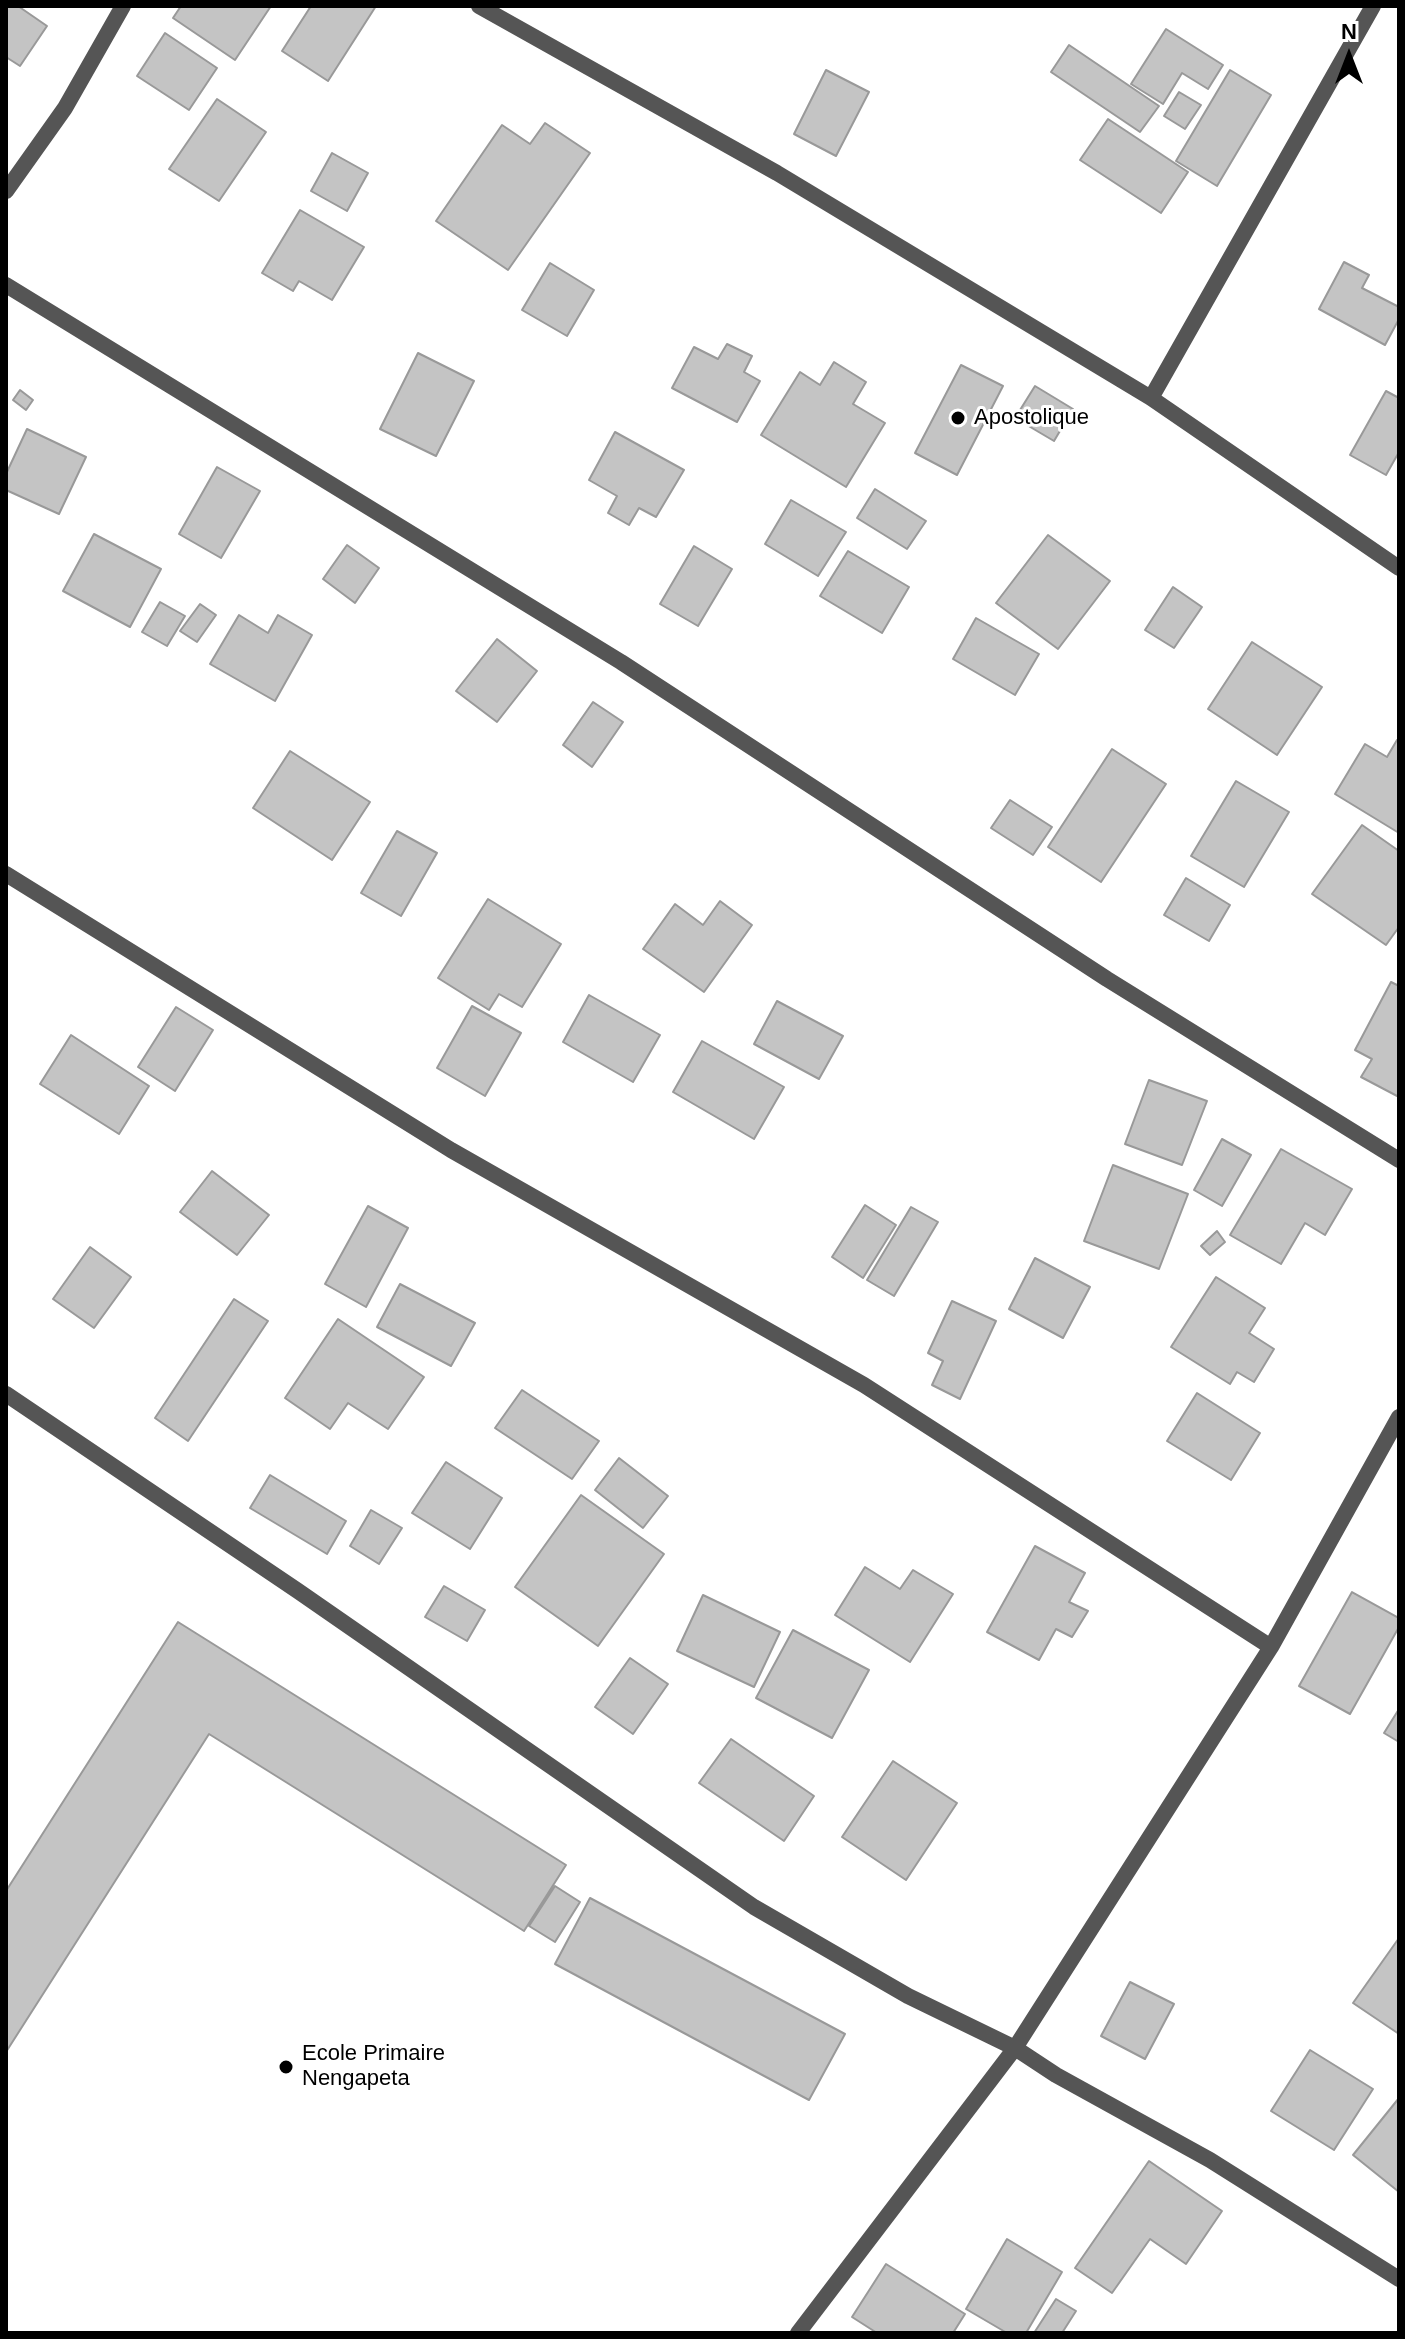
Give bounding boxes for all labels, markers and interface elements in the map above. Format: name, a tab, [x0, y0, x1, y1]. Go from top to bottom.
north arrow	[1309, 16, 1389, 96]
text: N	[1341, 19, 1357, 44]
place label: Apostolique	[974, 405, 1089, 431]
marker: Apostolique	[949, 409, 967, 427]
place label: Ecole Primaire Nengapeta	[302, 2041, 445, 2092]
marker: Ecole Primaire Nengapeta	[277, 2058, 295, 2076]

